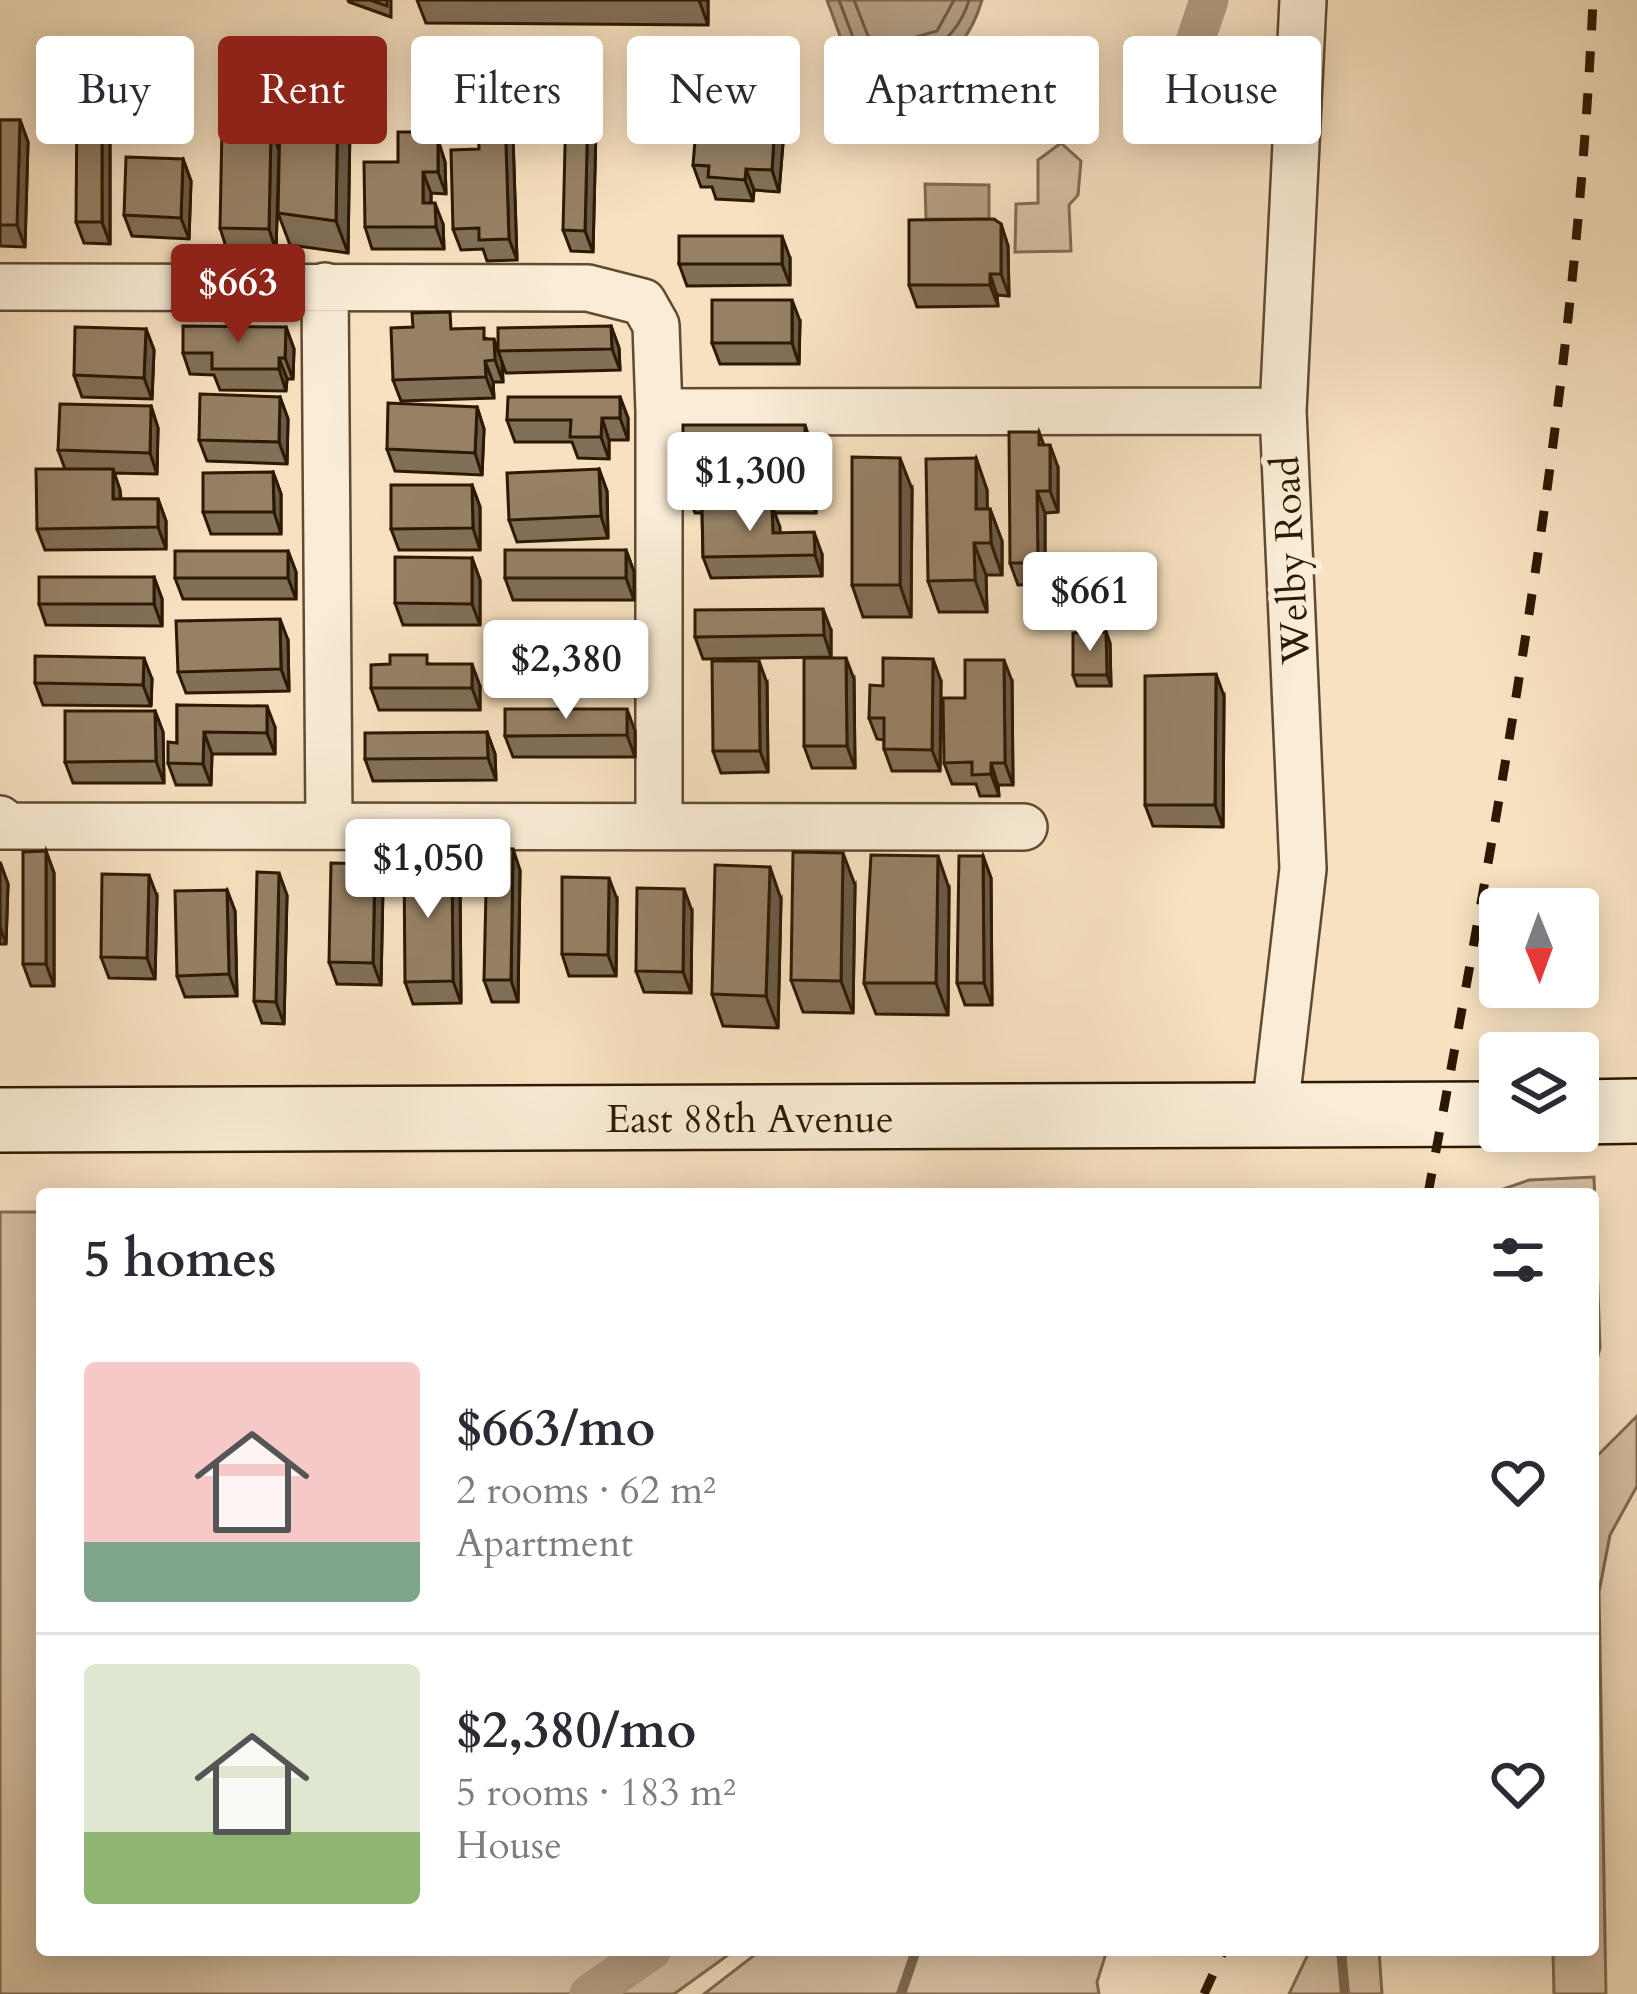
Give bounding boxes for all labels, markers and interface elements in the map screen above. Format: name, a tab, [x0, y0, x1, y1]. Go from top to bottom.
chip: Buy	[36, 36, 194, 144]
chip: Rent	[218, 36, 387, 144]
chip: Filters	[411, 36, 603, 144]
chip: New	[627, 36, 800, 144]
chip: Apartment	[824, 36, 1099, 144]
chip: House	[1123, 36, 1321, 144]
pin: $663	[167, 244, 309, 346]
text: $663	[198, 256, 278, 309]
pin: $1,300	[652, 432, 848, 534]
text: $1,300	[694, 444, 806, 497]
street label: Welby Road	[1259, 454, 1323, 666]
pin: $661	[1019, 552, 1161, 654]
text: $661	[1050, 564, 1130, 617]
pin: $2,380	[468, 620, 664, 722]
text: $2,380	[510, 632, 622, 685]
pin: $1,050	[330, 819, 526, 921]
text: $1,050	[372, 831, 484, 884]
north arrow	[1479, 888, 1599, 1008]
map controls	[1479, 888, 1599, 1152]
button: layers	[1479, 1032, 1599, 1152]
street label: East 88th Avenue	[606, 1093, 894, 1146]
text: 5 homes	[84, 1225, 276, 1295]
icon: filters	[1485, 1227, 1551, 1293]
text: $663/mo	[456, 1394, 655, 1464]
icon: home	[180, 1410, 324, 1554]
icon: heart	[1485, 1449, 1551, 1515]
text: 2 rooms · 62 m²	[456, 1464, 716, 1517]
text: Apartment	[456, 1517, 633, 1570]
text: $2,380/mo	[456, 1696, 696, 1766]
icon: home	[180, 1712, 324, 1856]
icon: heart	[1485, 1751, 1551, 1817]
text: 5 rooms · 183 m²	[456, 1766, 736, 1819]
text: House	[456, 1819, 562, 1872]

